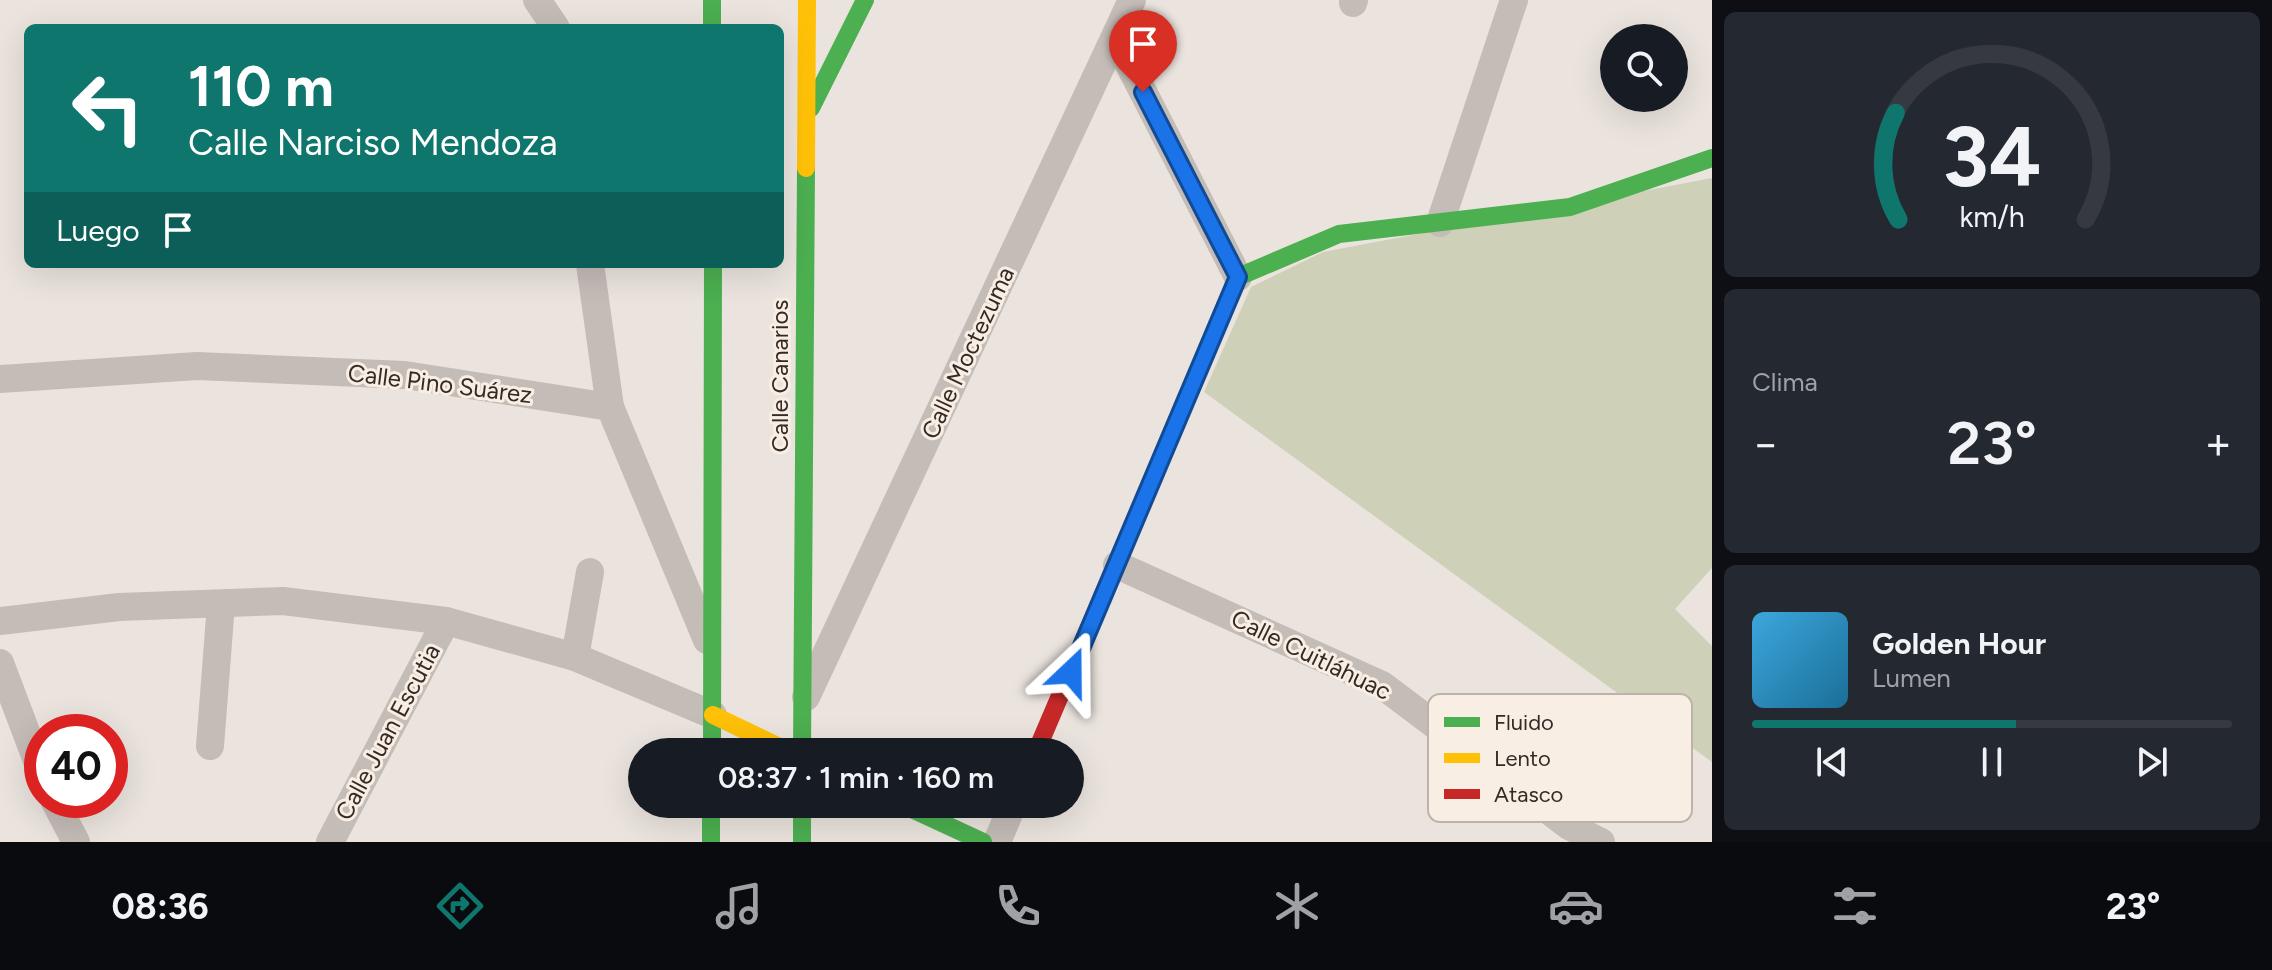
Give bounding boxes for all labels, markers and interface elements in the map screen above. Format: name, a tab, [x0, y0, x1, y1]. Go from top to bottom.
pin	[1109, 10, 1177, 92]
icon: arrive	[1121, 22, 1165, 66]
map controls	[1600, 24, 1688, 112]
button: search	[1600, 24, 1688, 112]
text: 110 m	[188, 53, 334, 120]
icon: left	[56, 56, 160, 160]
text: 34	[1943, 107, 2041, 207]
text: Calle Narciso Mendoza	[188, 121, 558, 164]
text: km/h	[1959, 201, 2025, 235]
icon: arrive	[156, 208, 200, 252]
text: Luego	[56, 212, 140, 249]
street label: Calle Moctezuma	[915, 262, 1020, 443]
street label: Calle Canarios	[765, 299, 794, 453]
street label: Calle Pino Suárez	[346, 358, 534, 409]
text: Clima	[1752, 366, 1818, 398]
text: 23°	[1947, 407, 2037, 479]
text: −	[1752, 417, 1779, 470]
text: +	[2205, 417, 2232, 470]
street label: Calle Cuitláhuac	[1227, 603, 1396, 706]
text: Golden Hour	[1872, 625, 2046, 662]
position arrow	[1029, 630, 1113, 714]
street label: Calle Juan Escutia	[329, 639, 446, 825]
text: Lumen	[1872, 662, 1951, 694]
legend	[1428, 694, 1692, 822]
text: Fluido	[1494, 709, 1554, 736]
speed limit sign: 40	[24, 714, 128, 818]
icon: previous	[1810, 740, 1854, 784]
icon: pause	[1970, 740, 2014, 784]
icon: next	[2130, 740, 2174, 784]
text: Lento	[1494, 745, 1551, 772]
text: 08:37 · 1 min · 160 m	[718, 759, 994, 796]
text: Atasco	[1494, 781, 1563, 808]
icon: directions	[432, 878, 488, 934]
icon: music	[711, 878, 767, 934]
icon: phone	[990, 878, 1046, 934]
icon: climate	[1269, 878, 1325, 934]
icon: car	[1548, 878, 1604, 934]
icon: filters	[1827, 878, 1883, 934]
text: 08:36	[112, 885, 209, 928]
text: 23°	[2106, 885, 2160, 928]

